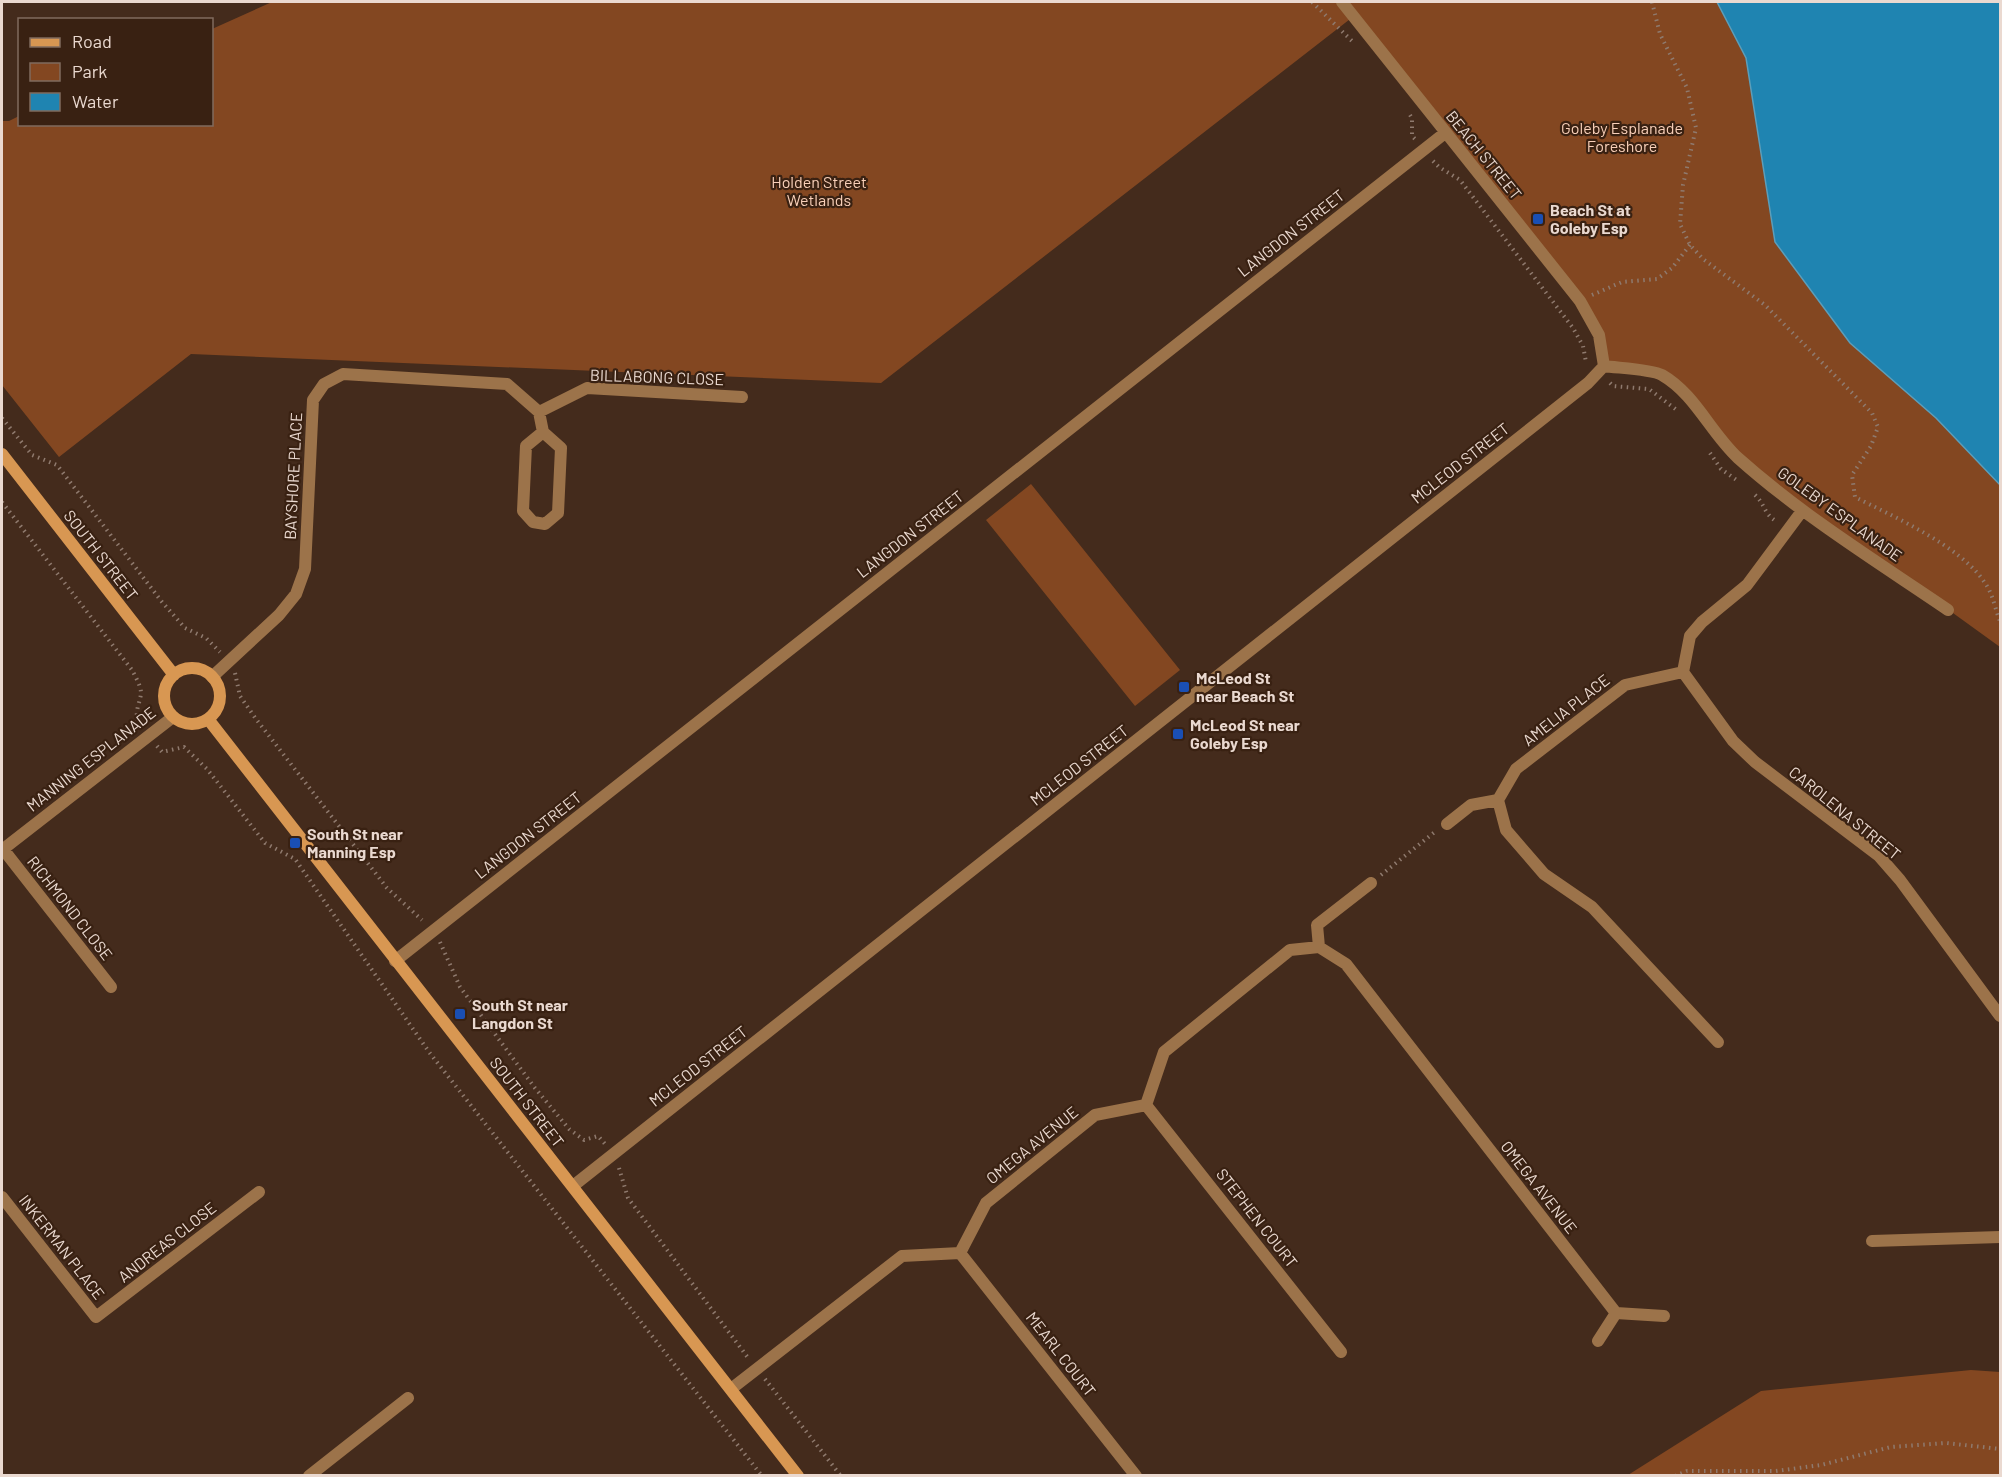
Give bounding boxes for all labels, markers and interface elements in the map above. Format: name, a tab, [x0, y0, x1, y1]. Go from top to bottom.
legend	[18, 18, 213, 126]
text: Road	[72, 30, 112, 52]
text: Park	[72, 60, 107, 82]
text: Water	[72, 90, 119, 112]
street label: BEACH STREET	[1443, 106, 1526, 203]
park label: Goleby Esplanade Foreshore	[1561, 118, 1683, 155]
park label: Holden Street Wetlands	[771, 172, 867, 209]
street label: LANGDON STREET	[1234, 185, 1348, 280]
place label: Beach St at Goleby Esp	[1550, 200, 1631, 237]
marker: Beach St at Goleby Esp	[1531, 212, 1545, 226]
street label: BILLABONG CLOSE	[590, 365, 724, 388]
street label: BAYSHORE PLACE	[280, 412, 305, 540]
street label: MCLEOD STREET	[1407, 418, 1513, 507]
street label: GOLEBY ESPLANADE	[1775, 462, 1906, 565]
street label: LANGDON STREET	[853, 486, 967, 581]
street label: SOUTH STREET	[60, 506, 142, 603]
place label: McLeod St near Beach St	[1196, 668, 1294, 705]
street label: AMELIA PLACE	[1518, 670, 1613, 749]
marker: McLeod St near Beach St	[1177, 680, 1191, 694]
street label: MANNING ESPLANADE	[22, 702, 159, 815]
place label: McLeod St near Goleby Esp	[1190, 715, 1300, 752]
street label: MCLEOD STREET	[1026, 720, 1132, 809]
marker: McLeod St near Goleby Esp	[1171, 727, 1185, 741]
street label: CAROLENA STREET	[1786, 762, 1905, 863]
street label: LANGDON STREET	[471, 787, 585, 882]
place label: South St near Manning Esp	[307, 824, 403, 861]
marker: South St near Manning Esp	[288, 836, 302, 850]
street label: RICHMOND CLOSE	[24, 852, 117, 964]
place label: South St near Langdon St	[472, 995, 568, 1032]
marker: South St near Langdon St	[453, 1007, 467, 1021]
street label: MCLEOD STREET	[645, 1021, 751, 1110]
street label: SOUTH STREET	[486, 1053, 568, 1150]
street label: OMEGA AVENUE	[982, 1102, 1081, 1187]
street label: OMEGA AVENUE	[1497, 1137, 1582, 1237]
street label: STEPHEN COURT	[1213, 1164, 1302, 1271]
street label: INKERMAN PLACE	[16, 1191, 109, 1303]
street label: ANDREAS CLOSE	[114, 1197, 219, 1286]
street label: MEARL COURT	[1023, 1308, 1100, 1400]

